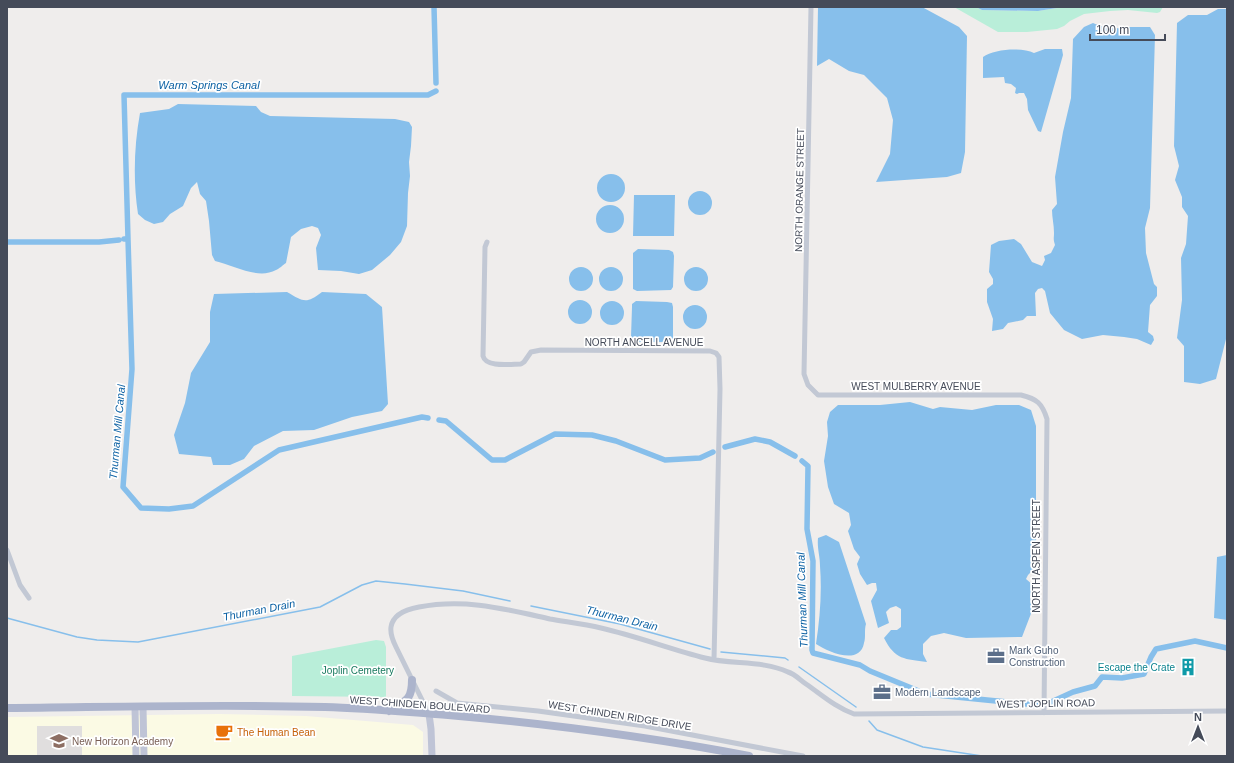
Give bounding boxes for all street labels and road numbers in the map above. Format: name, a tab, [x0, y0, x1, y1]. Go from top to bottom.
street label: NORTH ORANGE STREET	[793, 128, 806, 252]
street label: NORTH ANCELL AVENUE	[585, 337, 704, 348]
street label: WEST MULBERRY AVENUE	[851, 381, 981, 392]
street label: NORTH ASPEN STREET	[1031, 499, 1042, 613]
street label: WEST CHINDEN BOULEVARD	[349, 694, 491, 715]
street label: WEST JOPLIN ROAD	[997, 697, 1095, 710]
street label: WEST CHINDEN RIDGE DRIVE	[548, 699, 693, 732]

